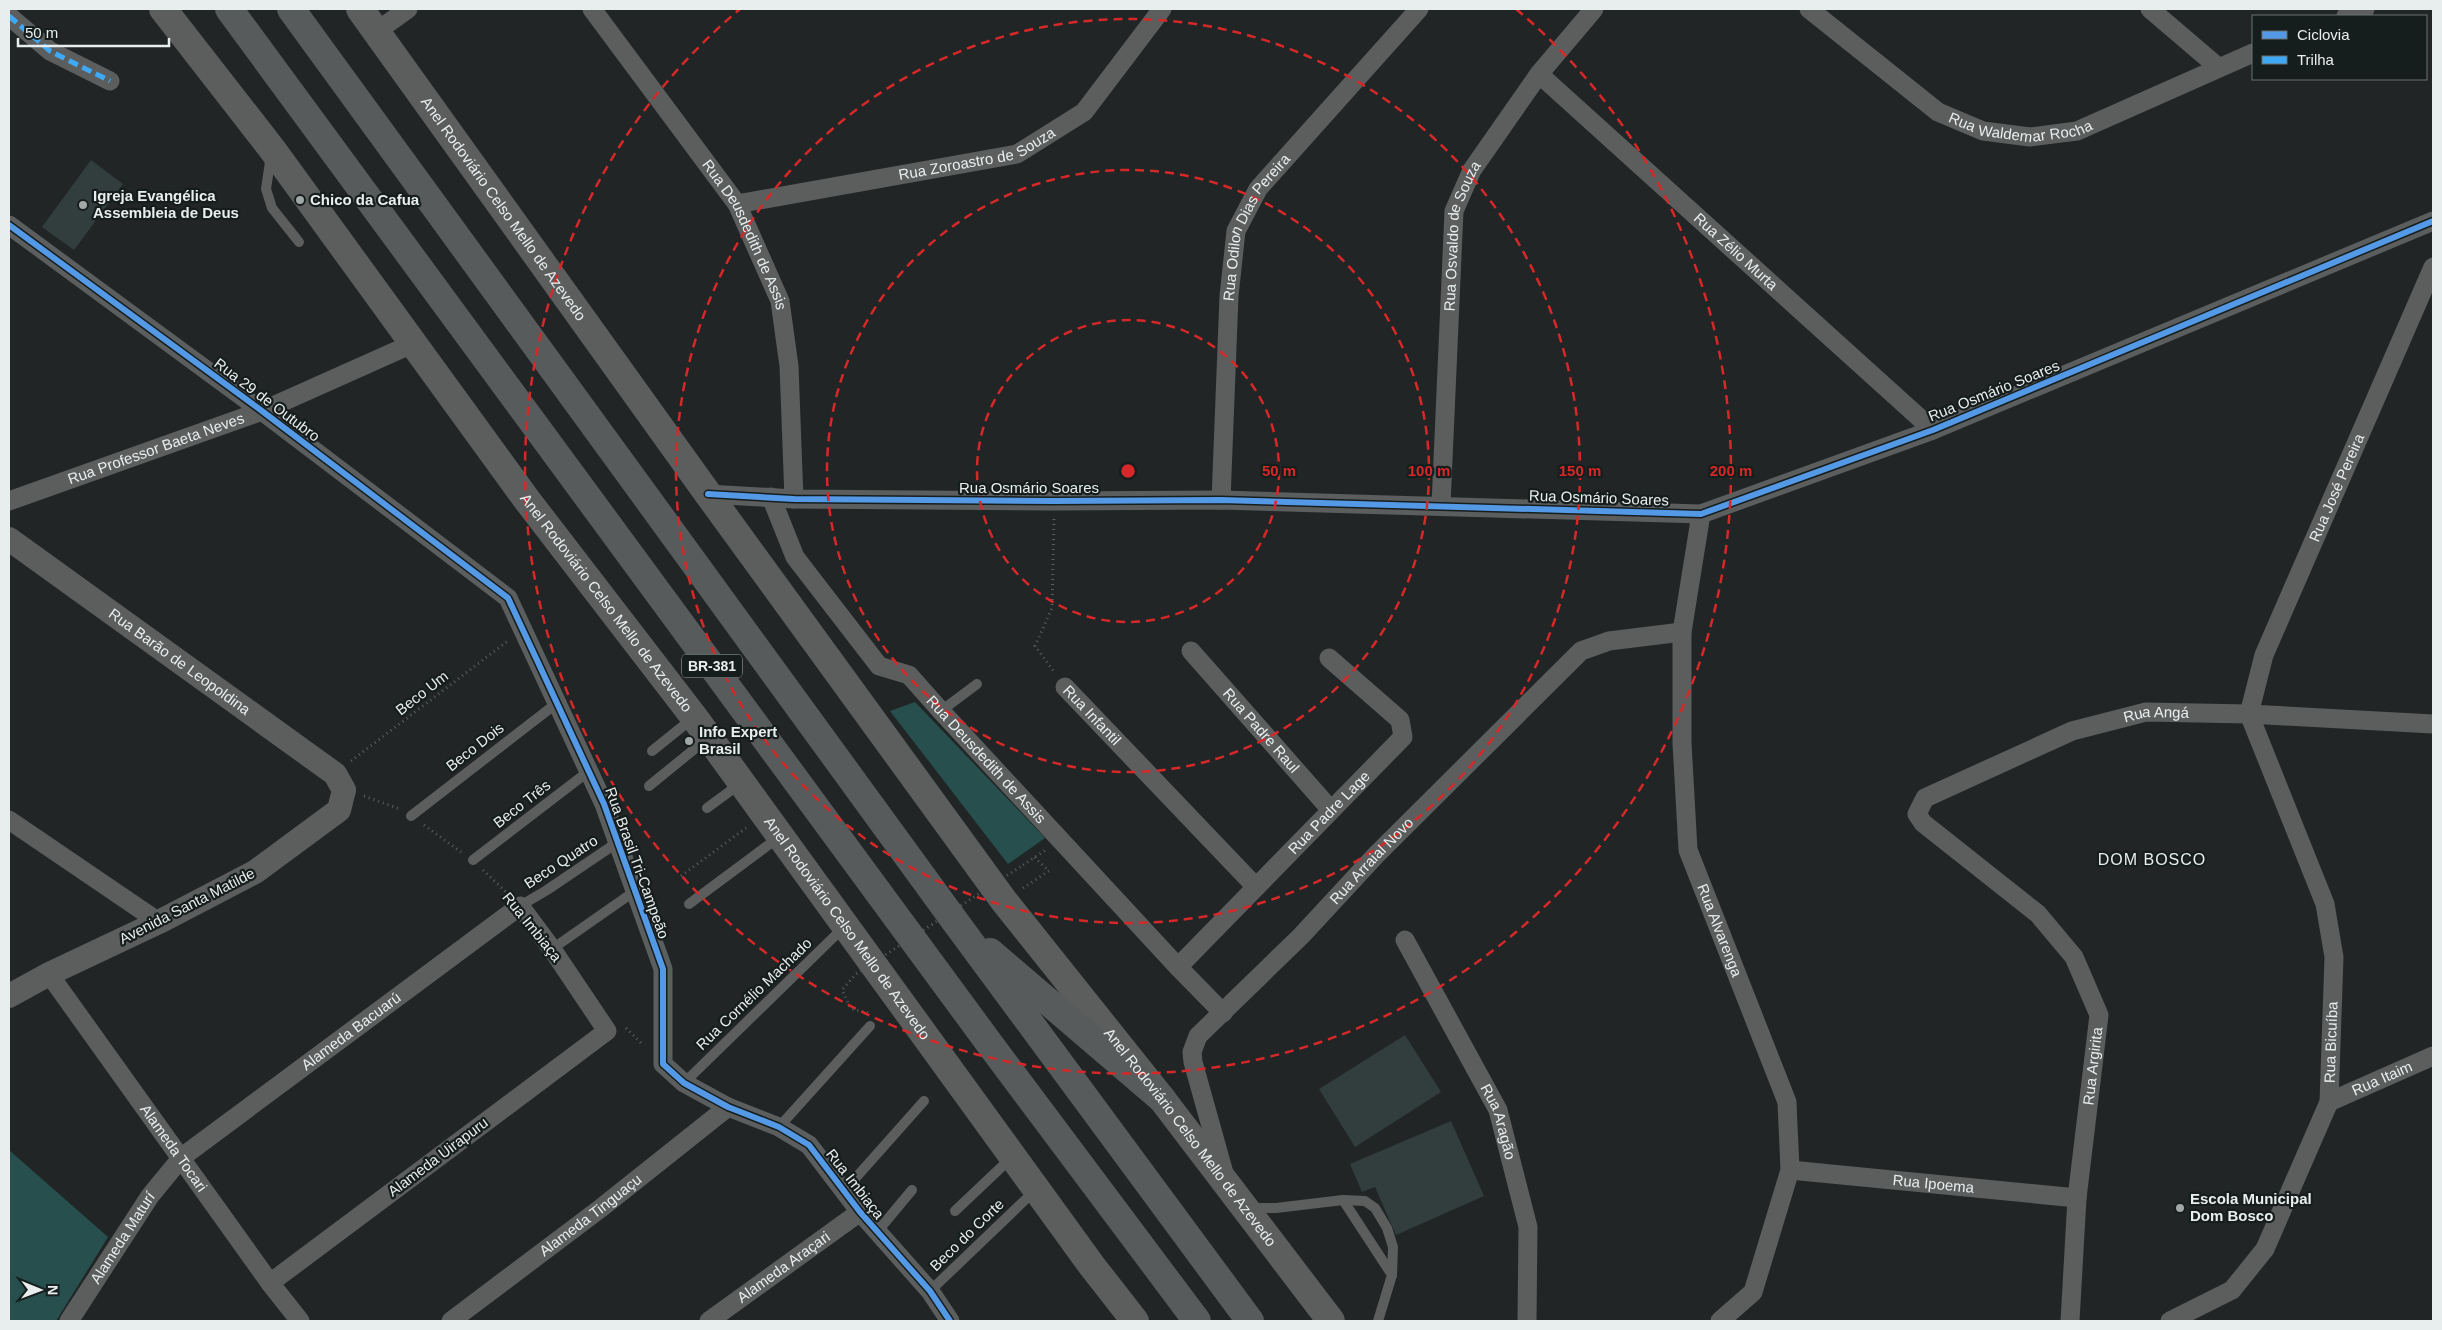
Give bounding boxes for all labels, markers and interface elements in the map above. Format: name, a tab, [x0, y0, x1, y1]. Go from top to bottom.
scale bar	[18, 15, 169, 47]
legend	[2252, 15, 2427, 80]
text: 50 m	[25, 24, 58, 41]
text: Ciclovia	[2297, 26, 2350, 43]
text: Trilha	[2297, 51, 2335, 68]
street label: Anel Rodoviário Celso Mello de Azevedo	[418, 93, 590, 324]
street label: Rua Waldemar Rocha	[1946, 109, 2095, 145]
street label: Rua Zoroastro de Souza	[897, 123, 1059, 183]
street label: Rua Odilon Dias Pereira	[1220, 150, 1294, 302]
street label: Rua Deusdedith de Assis	[699, 156, 790, 311]
street label: Rua Osvaldo de Souza	[1441, 157, 1484, 312]
place label: Igreja Evangélica Assembleia de Deus	[93, 187, 239, 221]
place label: Chico da Cafua	[310, 191, 420, 208]
marker: Chico da Cafua	[294, 194, 306, 206]
marker: Igreja Evangélica Assembleia de Deus	[77, 199, 89, 211]
street label: Rua Zélio Murta	[1691, 209, 1782, 294]
street label: Rua 29 de Outubro	[211, 354, 323, 445]
street label: Rua Osmário Soares	[1926, 356, 2062, 425]
street label: Rua Professor Baeta Neves	[65, 409, 246, 487]
street label: Rua José Pereira	[2305, 430, 2368, 544]
centre of rings	[1119, 462, 1137, 480]
text: 50 m	[1262, 462, 1296, 479]
text: 100 m	[1408, 462, 1450, 479]
text: 150 m	[1559, 462, 1601, 479]
text: 200 m	[1710, 462, 1752, 479]
street label: Rua Osmário Soares	[959, 479, 1099, 496]
street label: Rua Osmário Soares	[1529, 487, 1669, 508]
street label: Anel Rodoviário Celso Mello de Azevedo	[517, 490, 696, 715]
street label: Rua Barão de Leopoldina	[106, 605, 254, 718]
road number: BR-381	[682, 654, 742, 678]
street label: Beco Um	[392, 667, 451, 718]
street label: Rua Infantil	[1060, 682, 1125, 748]
street label: Rua Padre Raul	[1220, 685, 1303, 776]
street label: Rua Deusdedith de Assis	[923, 692, 1050, 827]
street label: Rua Angá	[2121, 703, 2190, 725]
street label: Beco Dois	[443, 719, 507, 774]
place label: Info Expert Brasil	[699, 723, 777, 757]
marker: Info Expert Brasil	[683, 735, 695, 747]
street label: Rua Padre Lage	[1284, 767, 1373, 857]
street label: Beco Três	[490, 776, 554, 831]
street label: Rua Brasil Tri-Campeão	[602, 785, 673, 941]
street label: Anel Rodoviário Celso Mello de Azevedo	[761, 813, 934, 1043]
street label: Rua Arraial Novo	[1326, 814, 1417, 907]
street label: Beco Quatro	[521, 832, 601, 892]
district label: DOM BOSCO	[2098, 851, 2206, 868]
street label: Avenida Santa Matilde	[116, 864, 257, 947]
street label: Rua Alvarenga	[1694, 881, 1746, 980]
street label: Rua Imbiaça	[499, 889, 566, 965]
street label: Rua Cornélio Machado	[693, 934, 815, 1053]
street label: Alameda Bacuarú	[298, 989, 404, 1073]
street label: Rua Bicuíba	[2321, 1000, 2340, 1083]
street label: Anel Rodoviário Celso Mello de Azevedo	[1101, 1025, 1280, 1250]
street label: Rua Argirita	[2079, 1025, 2106, 1106]
street label: Rua Itaim	[2349, 1057, 2415, 1099]
street label: Rua Aragão	[1477, 1081, 1519, 1161]
street label: Alameda Tocari	[137, 1101, 211, 1195]
street label: Alameda Uirapuru	[384, 1113, 491, 1200]
street label: Rua Imbiaça	[823, 1145, 888, 1223]
street label: Alameda Tinguaçu	[536, 1170, 645, 1259]
street label: Rua Ipoema	[1892, 1171, 1976, 1196]
street label: Alameda Maturí	[86, 1187, 159, 1287]
place label: Escola Municipal Dom Bosco	[2190, 1190, 2312, 1224]
street label: Beco do Corte	[926, 1195, 1007, 1274]
marker: Escola Municipal Dom Bosco	[2174, 1202, 2186, 1214]
street label: Alameda Araçari	[734, 1228, 833, 1306]
north arrow	[15, 1265, 65, 1315]
text: N	[45, 1285, 61, 1295]

